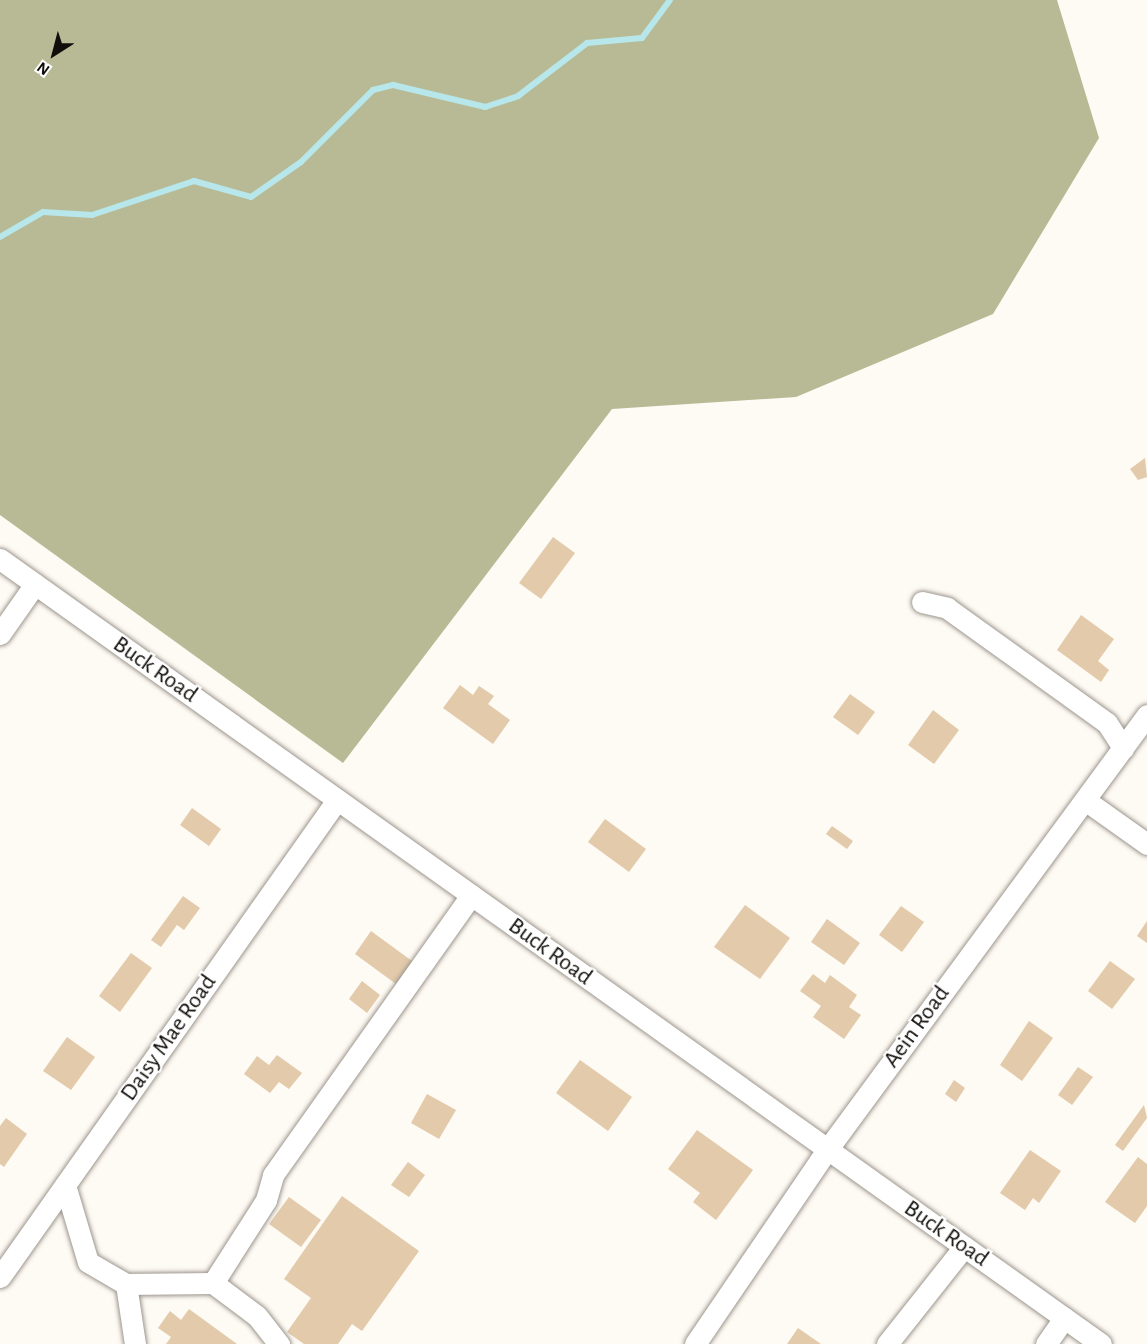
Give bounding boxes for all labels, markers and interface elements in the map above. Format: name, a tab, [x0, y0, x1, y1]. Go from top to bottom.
north arrow	[24, 24, 84, 84]
text: N	[34, 59, 53, 78]
street label: Buck Road	[107, 630, 203, 710]
street label: Buck Road	[502, 912, 598, 992]
street label: Daisy Mae Road	[115, 969, 223, 1107]
street label: Aein Road	[878, 980, 956, 1074]
street label: Buck Road	[898, 1194, 994, 1274]

